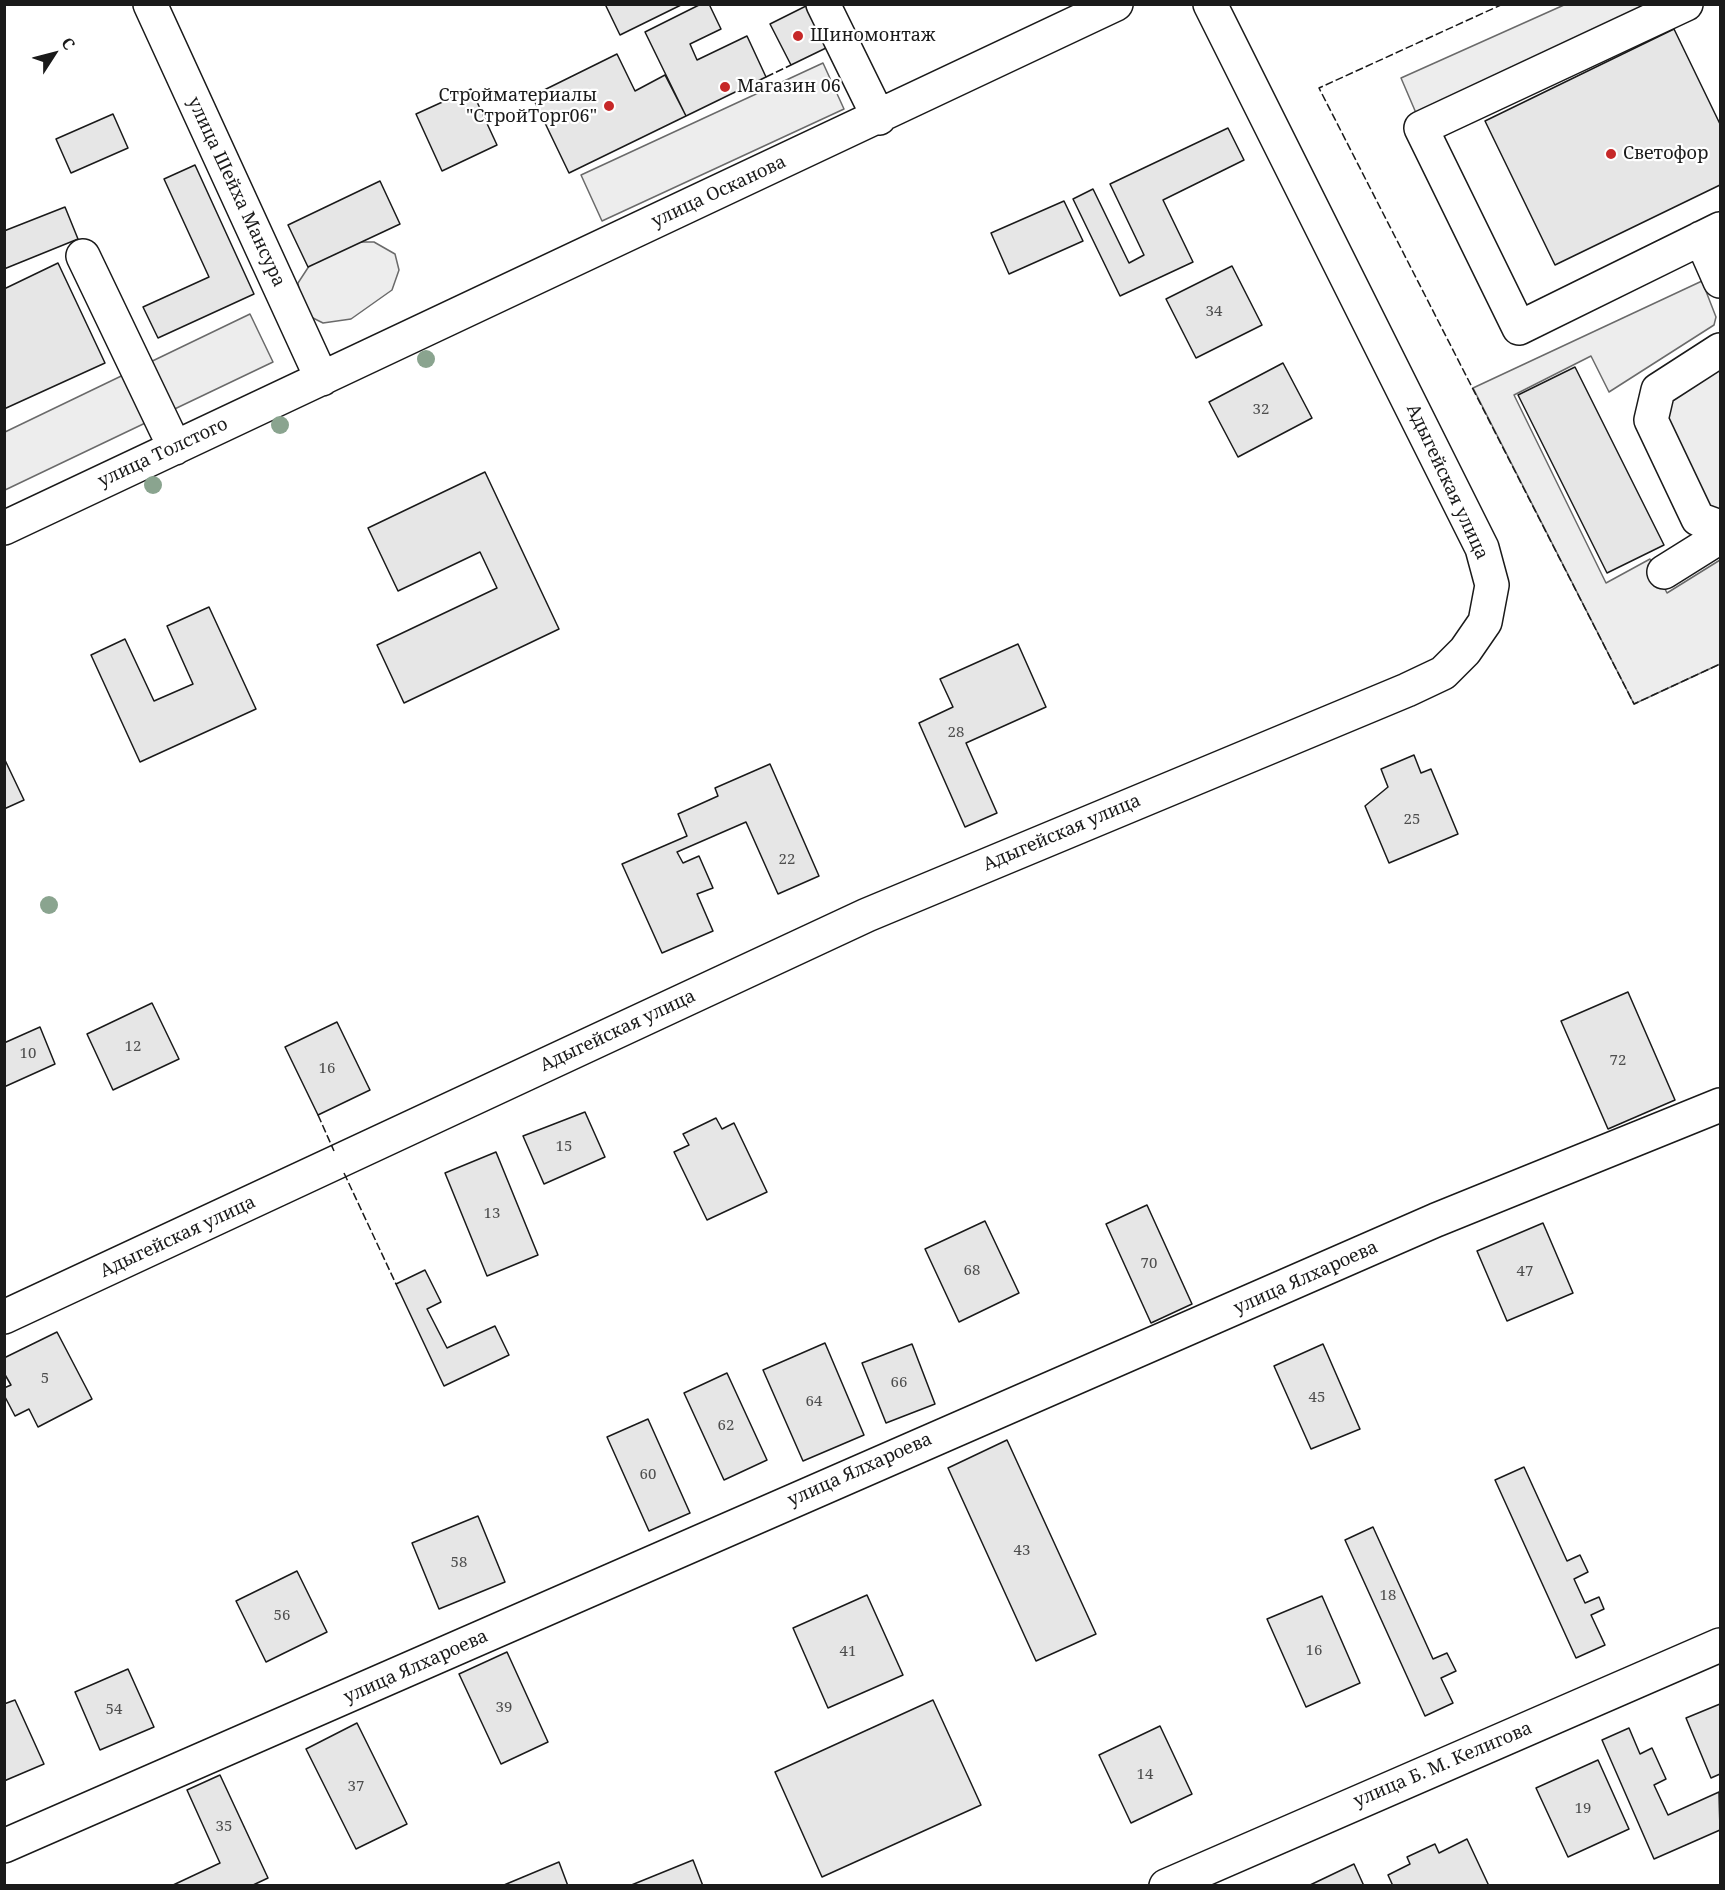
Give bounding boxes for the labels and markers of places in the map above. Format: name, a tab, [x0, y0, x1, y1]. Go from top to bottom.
place label: Шиномонтаж	[810, 25, 935, 47]
marker: Шиномонтаж	[791, 29, 805, 43]
place label: Магазин 06	[737, 76, 841, 98]
marker: Магазин 06	[718, 80, 732, 94]
place label: Стройматериалы "СтройТорг06"	[438, 85, 597, 128]
marker: Стройматериалы "СтройТорг06"	[602, 99, 616, 113]
place label: Светофор	[1623, 143, 1708, 165]
marker: Светофор	[1604, 147, 1618, 161]

